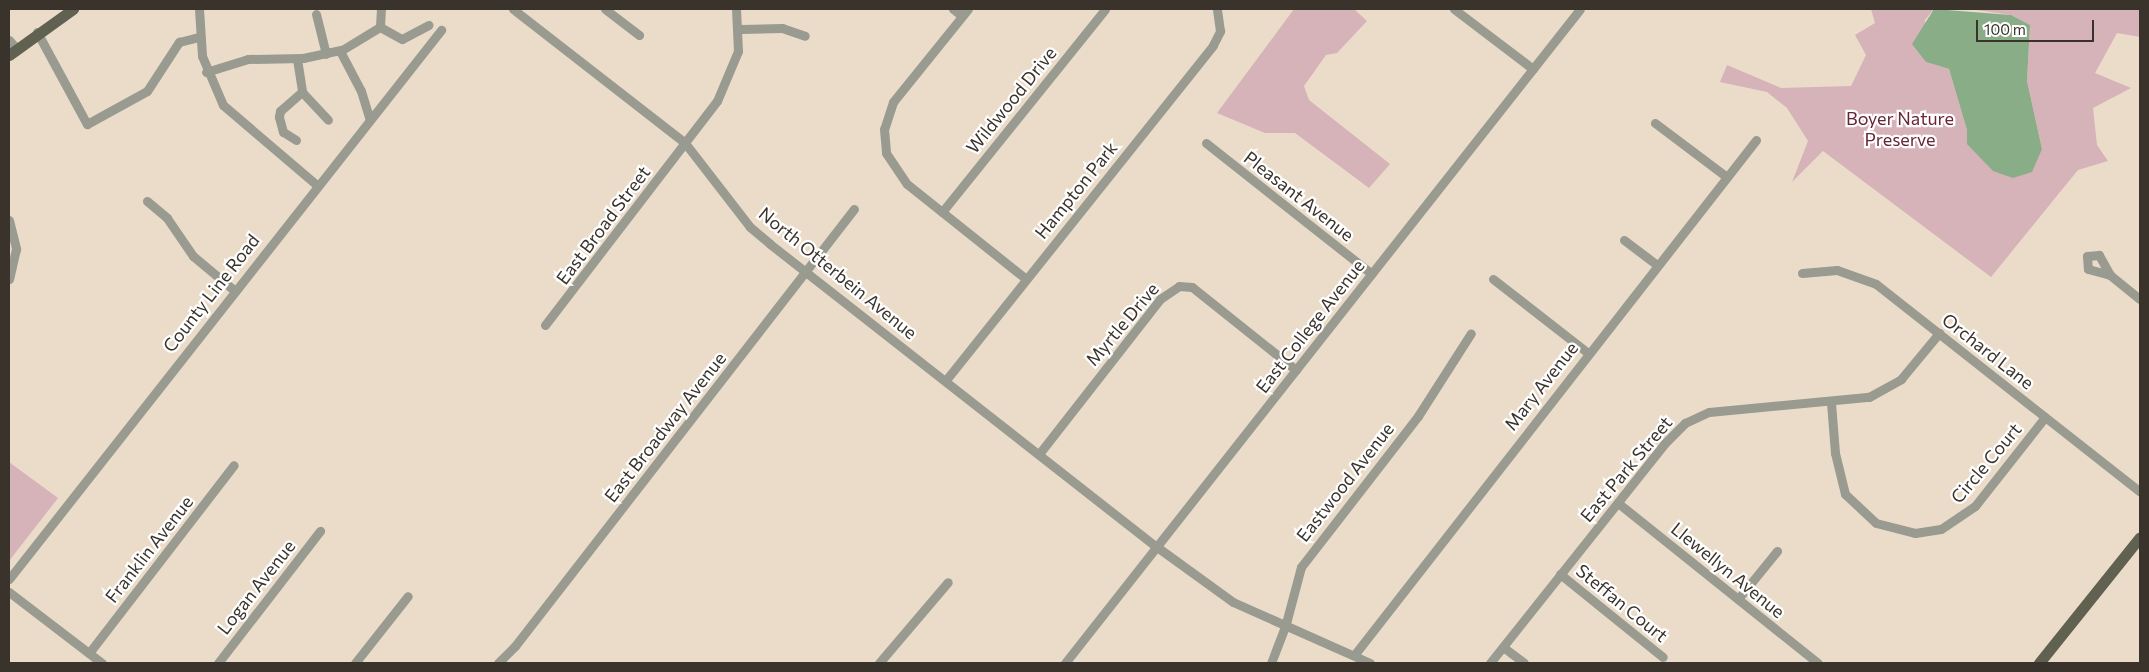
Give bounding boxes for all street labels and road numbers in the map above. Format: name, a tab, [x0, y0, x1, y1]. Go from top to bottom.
street label: Wildwood Drive	[961, 42, 1061, 158]
street label: Hampton Park	[1030, 137, 1122, 243]
street label: Pleasant Avenue	[1240, 146, 1358, 246]
street label: East Broad Street	[552, 162, 654, 288]
street label: North Otterbein Avenue	[755, 203, 921, 343]
street label: County Line Road	[158, 230, 264, 356]
street label: East College Avenue	[1251, 255, 1369, 397]
street label: Myrtle Drive	[1081, 278, 1163, 370]
street label: Orchard Lane	[1938, 308, 2038, 394]
street label: Mary Avenue	[1500, 337, 1582, 435]
street label: East Broadway Avenue	[600, 348, 730, 506]
street label: East Park Street	[1576, 412, 1676, 526]
street label: Eastwood Avenue	[1292, 418, 1398, 546]
street label: Circle Court	[1946, 419, 2026, 507]
street label: Franklin Avenue	[101, 491, 197, 607]
street label: Llewellyn Avenue	[1667, 518, 1789, 622]
street label: Logan Avenue	[212, 535, 300, 639]
street label: Steffan Court	[1572, 560, 1672, 646]

